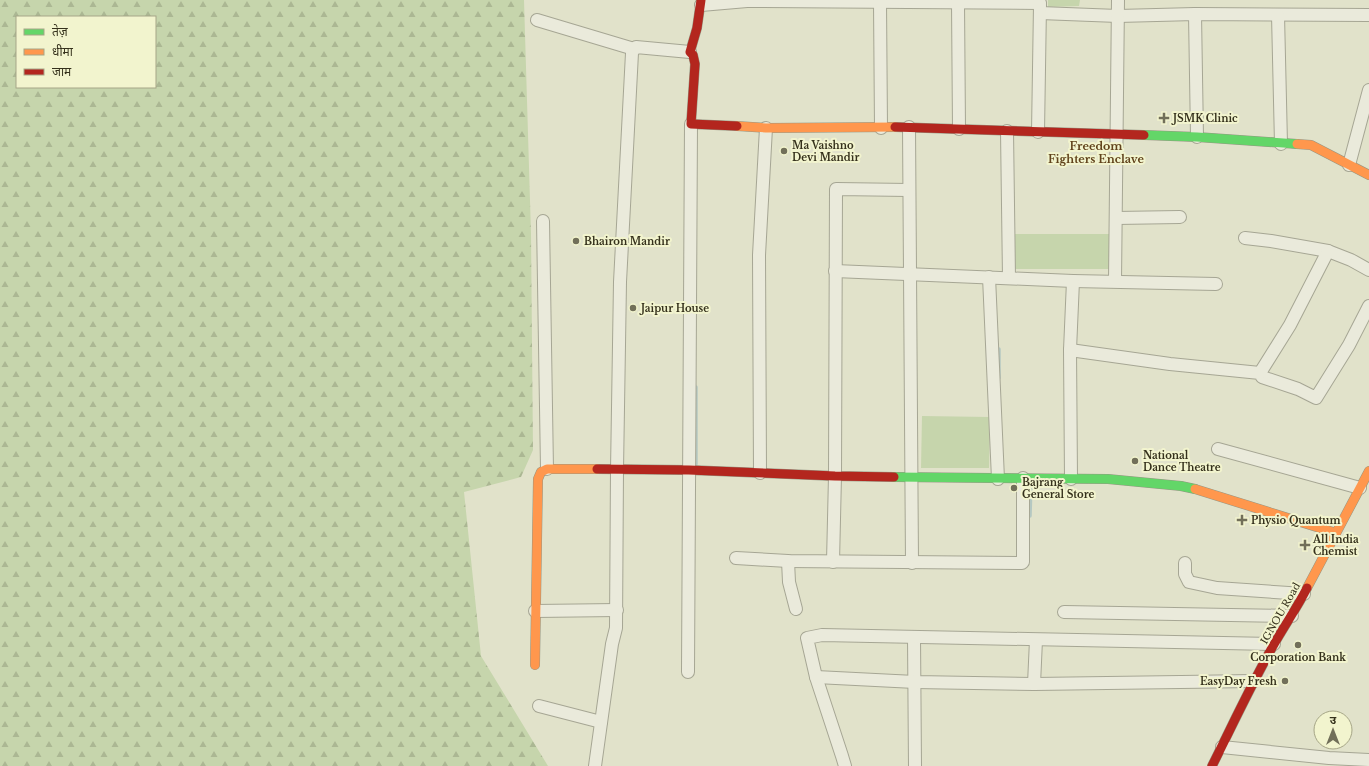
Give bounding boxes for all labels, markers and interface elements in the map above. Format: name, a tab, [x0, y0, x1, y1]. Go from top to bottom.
legend	[16, 16, 156, 88]
text: तेज़	[52, 24, 69, 39]
text: धीमा	[52, 44, 74, 59]
text: जाम	[52, 64, 72, 79]
marker: JSMK Clinic	[1158, 112, 1170, 124]
place label: JSMK Clinic	[1171, 112, 1238, 125]
place label: Ma Vaishno Devi Mandir	[792, 139, 859, 164]
district label: Freedom Fighters Enclave	[1048, 139, 1145, 166]
marker: Ma Vaishno Devi Mandir	[779, 146, 789, 156]
place label: Bhairon Mandir	[584, 235, 670, 248]
marker: Bhairon Mandir	[571, 236, 581, 246]
place label: Jaipur House	[639, 302, 709, 315]
marker: Jaipur House	[628, 303, 638, 313]
place label: National Dance Theatre	[1143, 449, 1221, 474]
marker: National Dance Theatre	[1130, 456, 1140, 466]
place label: Bajrang General Store	[1022, 476, 1095, 501]
marker: Bajrang General Store	[1009, 483, 1019, 493]
marker: Physio Quantum	[1236, 514, 1248, 526]
place label: Physio Quantum	[1251, 514, 1340, 527]
place label: All India Chemist	[1312, 533, 1359, 558]
marker: All India Chemist	[1300, 540, 1310, 550]
street label: IGNOU Road	[1258, 580, 1303, 646]
marker: Corporation Bank	[1293, 640, 1303, 650]
place label: Corporation Bank	[1250, 651, 1346, 664]
place label: EasyDay Fresh	[1200, 675, 1278, 688]
marker: EasyDay Fresh	[1280, 676, 1290, 686]
north arrow	[1313, 710, 1353, 750]
text: उ	[1330, 713, 1337, 727]

